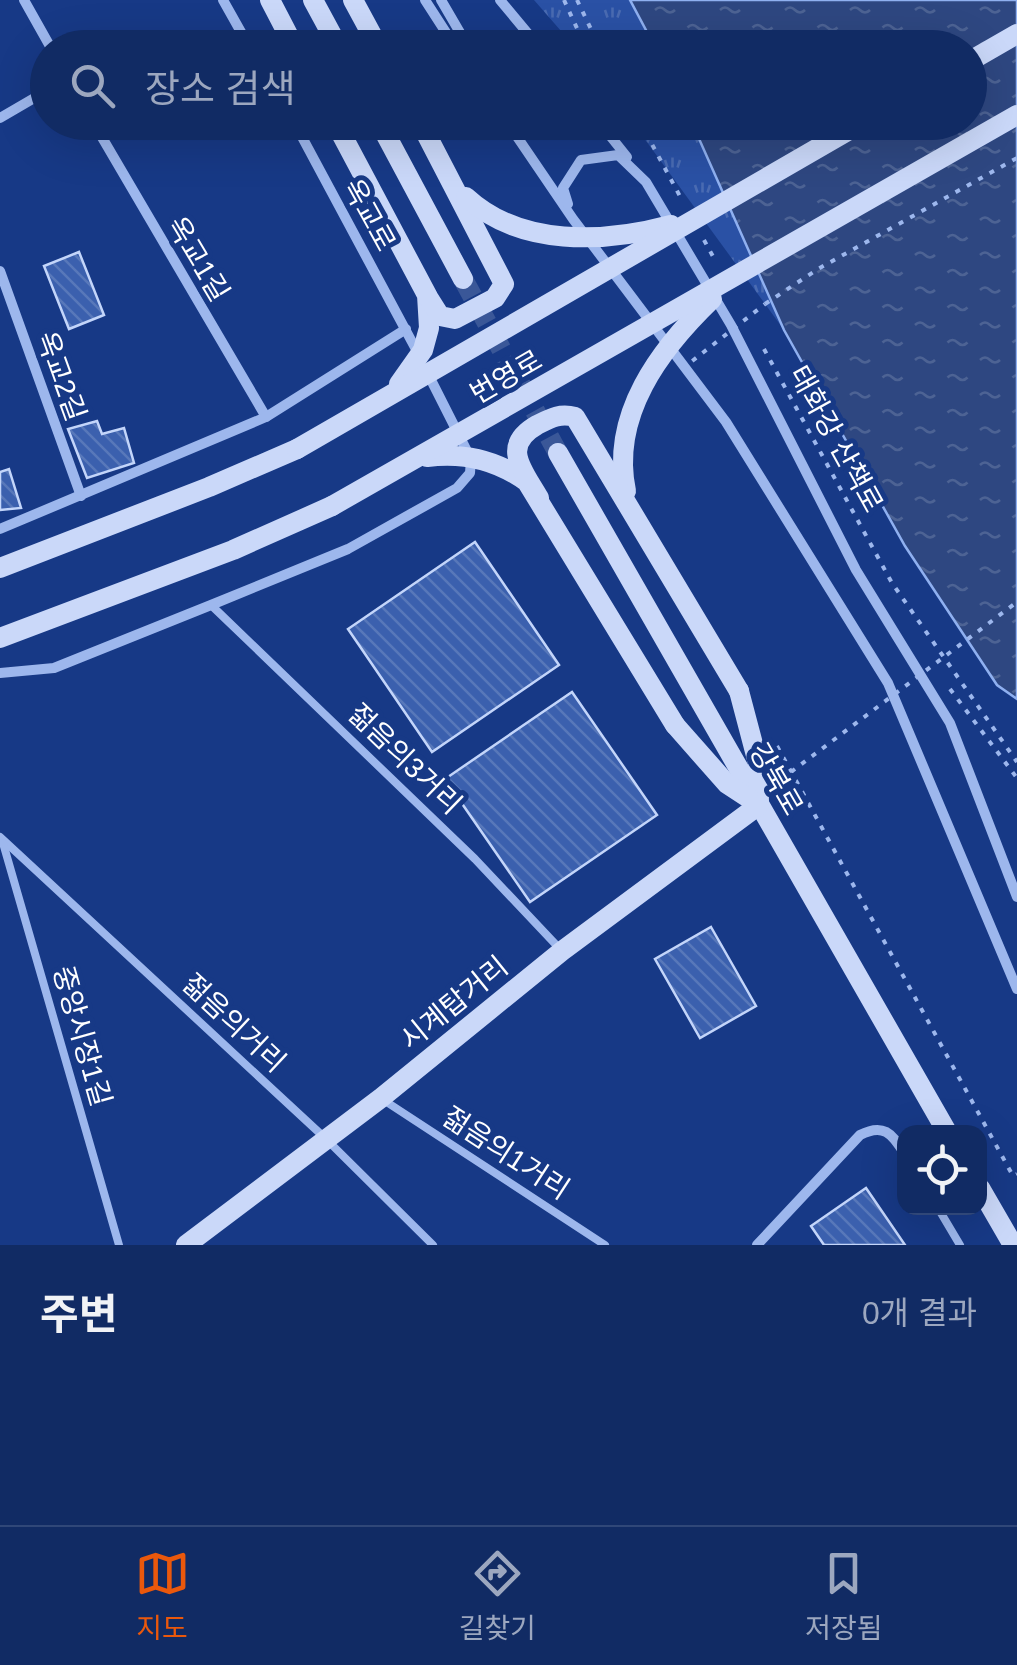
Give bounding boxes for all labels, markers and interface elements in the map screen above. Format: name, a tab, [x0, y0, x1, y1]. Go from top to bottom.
search box	[30, 30, 987, 140]
icon: search	[65, 58, 120, 113]
text: 장소 검색	[145, 68, 295, 110]
street label: 옥교로	[337, 174, 401, 256]
street label: 옥교1길	[161, 211, 235, 307]
street label: 옥교2길	[31, 327, 91, 425]
street label: 번영로	[465, 344, 547, 410]
street label: 태화강 산책로	[783, 360, 889, 518]
street label: 젊음의3거리	[342, 698, 468, 820]
street label: 강북로	[743, 738, 809, 820]
street label: 시계탑거리	[394, 950, 514, 1056]
street label: 중앙시장1길	[47, 962, 117, 1110]
street label: 젊음의거리	[176, 968, 292, 1078]
street label: 젊음의1거리	[437, 1101, 575, 1205]
map controls	[897, 1125, 987, 1215]
button: locate	[897, 1125, 987, 1215]
text: 주변	[40, 1291, 117, 1338]
text: 0개 결과	[862, 1295, 977, 1331]
tab: 지도	[135, 1546, 190, 1646]
tab: 길찾기	[459, 1546, 536, 1646]
tab: 저장됨	[805, 1546, 882, 1646]

